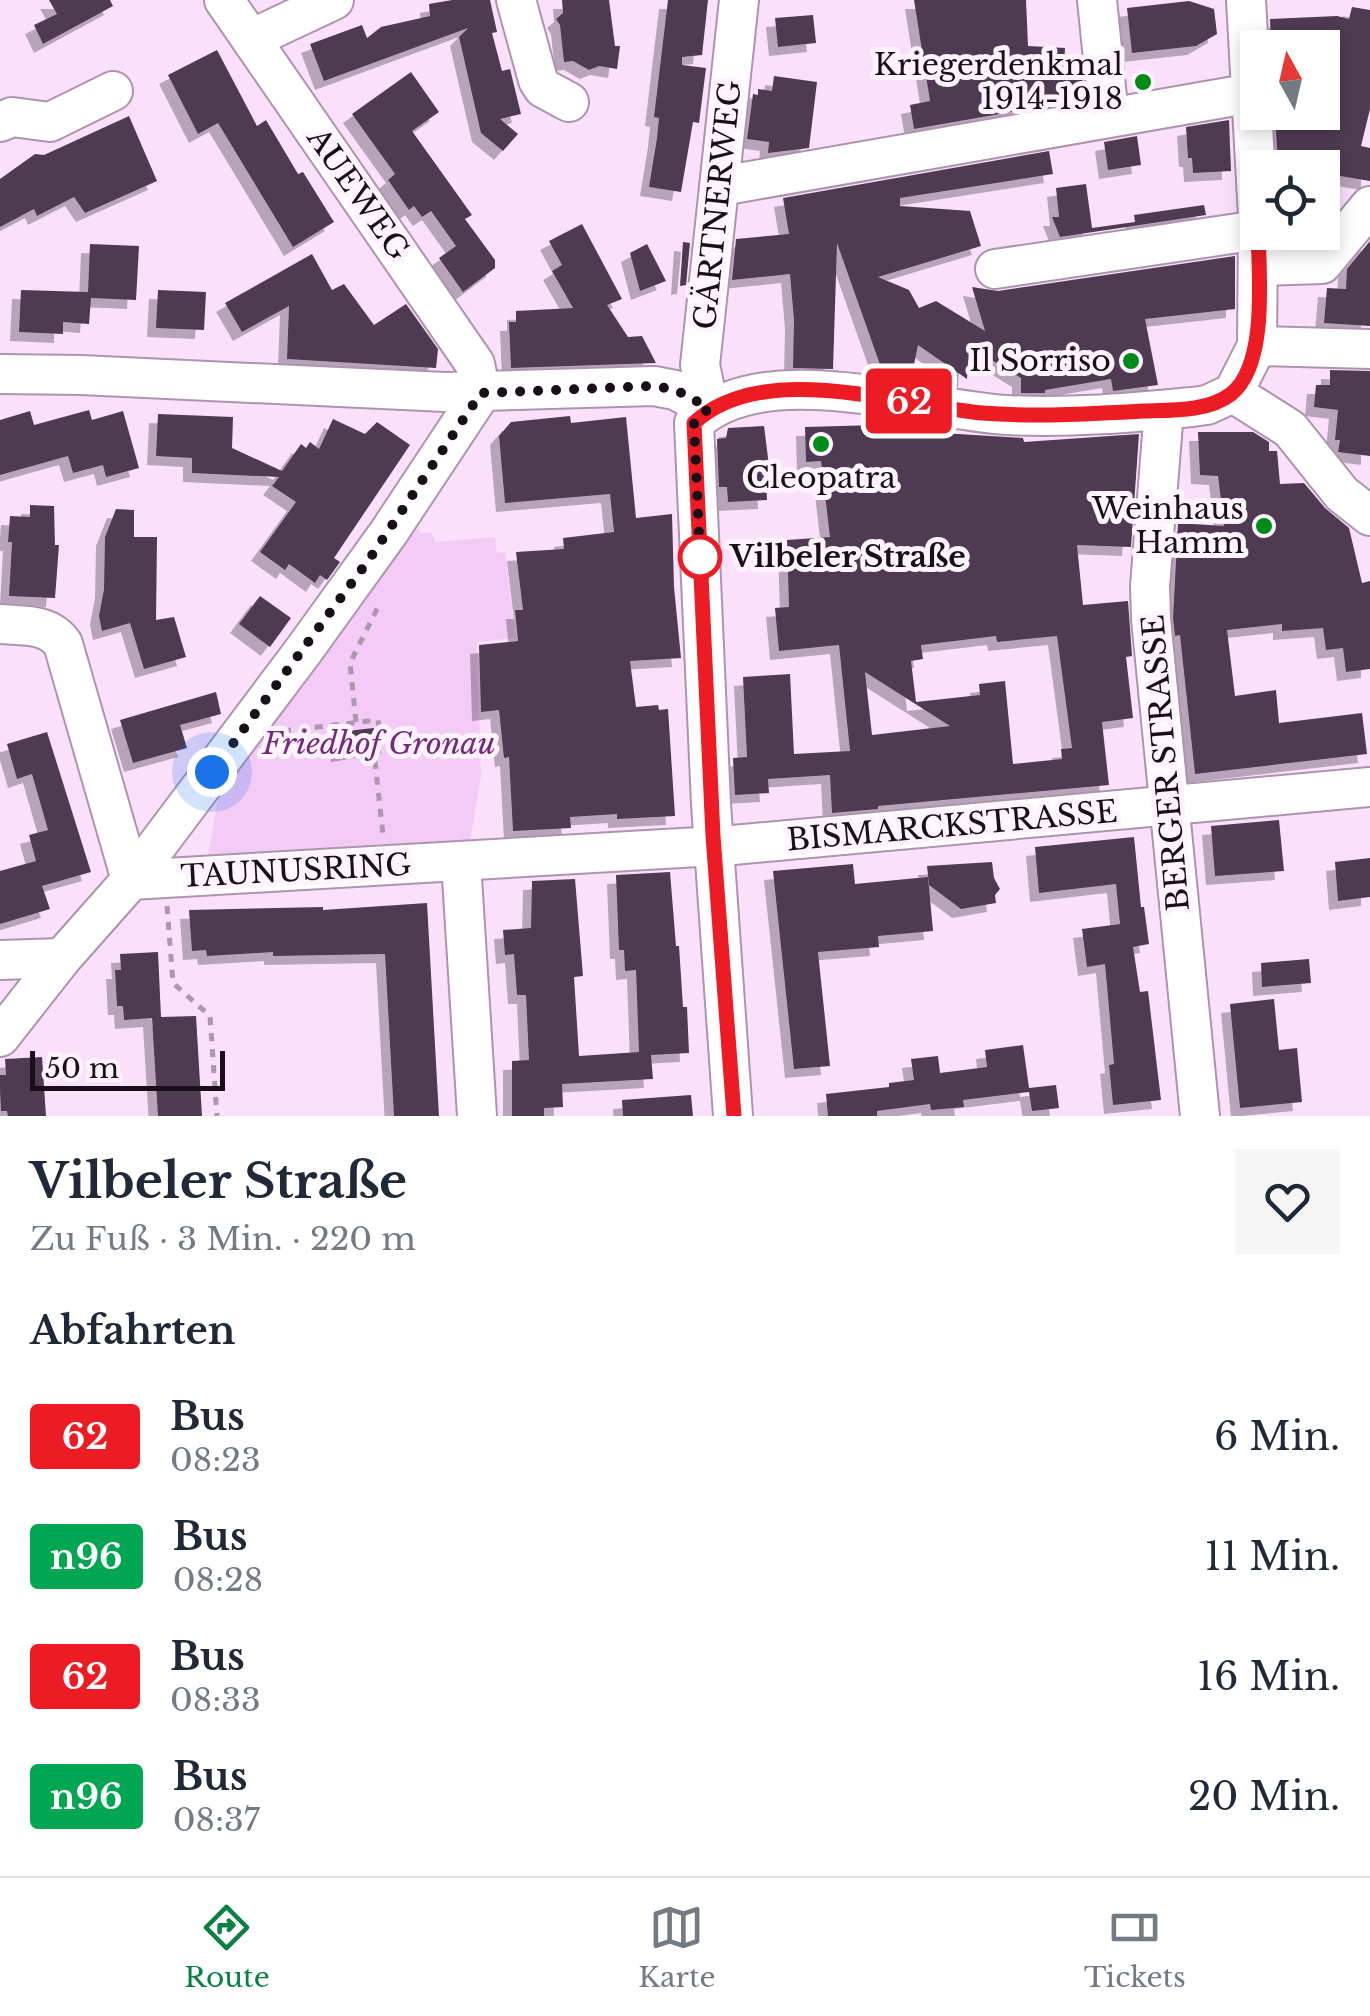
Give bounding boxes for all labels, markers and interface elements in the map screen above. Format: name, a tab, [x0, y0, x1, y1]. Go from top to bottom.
north arrow	[1240, 30, 1340, 130]
map controls	[1240, 30, 1340, 250]
place label: Kriegerdenkmal 1914-1918	[874, 46, 1123, 117]
marker: Kriegerdenkmal 1914-1918	[1132, 71, 1154, 93]
street label: GÄRTNERWEG	[686, 79, 749, 331]
street label: AUEWEG	[299, 120, 417, 267]
button: locate	[1240, 150, 1340, 250]
place label: Il Sorriso	[969, 342, 1111, 379]
marker: Il Sorriso	[1120, 350, 1142, 372]
line badge: 62	[864, 368, 954, 434]
text: 62	[886, 380, 932, 423]
marker: Cleopatra	[810, 433, 832, 455]
place label: Cleopatra	[746, 459, 896, 496]
place label: Weinhaus Hamm	[1091, 490, 1244, 561]
marker: Weinhaus Hamm	[1253, 515, 1275, 537]
marker: Vilbeler Straße	[679, 536, 721, 578]
place label: Vilbeler Straße	[729, 538, 966, 575]
street label: BERGER STRASSE	[1134, 613, 1197, 913]
park label: Friedhof Gronau	[261, 725, 496, 762]
your location	[187, 747, 237, 797]
street label: BISMARCKSTRASSE	[785, 793, 1119, 858]
street label: TAUNUSRING	[180, 846, 412, 895]
scale bar	[30, 1046, 225, 1090]
text: 50 m	[45, 1051, 119, 1086]
button: heart	[1235, 1149, 1340, 1254]
text: Vilbeler Straße	[30, 1151, 407, 1211]
text: Zu Fuß · 3 Min. · 220 m	[30, 1219, 416, 1259]
text: Abfahrten	[30, 1307, 235, 1354]
text: Bus	[170, 1393, 245, 1440]
text: 6 Min.	[1214, 1413, 1340, 1460]
text: 62	[62, 1415, 108, 1458]
text: 08:23	[170, 1440, 261, 1480]
text: Bus	[173, 1513, 247, 1560]
text: 11 Min.	[1205, 1533, 1340, 1580]
text: n96	[50, 1535, 123, 1578]
text: 08:28	[173, 1560, 263, 1600]
text: Bus	[170, 1633, 245, 1680]
text: 16 Min.	[1197, 1653, 1340, 1700]
text: 62	[62, 1655, 108, 1698]
text: 08:33	[170, 1680, 261, 1720]
text: Bus	[173, 1753, 247, 1800]
text: 20 Min.	[1188, 1773, 1340, 1820]
text: n96	[50, 1775, 123, 1818]
text: 08:37	[173, 1800, 260, 1840]
tab: Route	[184, 1900, 270, 1995]
tab: Karte	[638, 1900, 716, 1995]
tab: Tickets	[1084, 1900, 1186, 1995]

